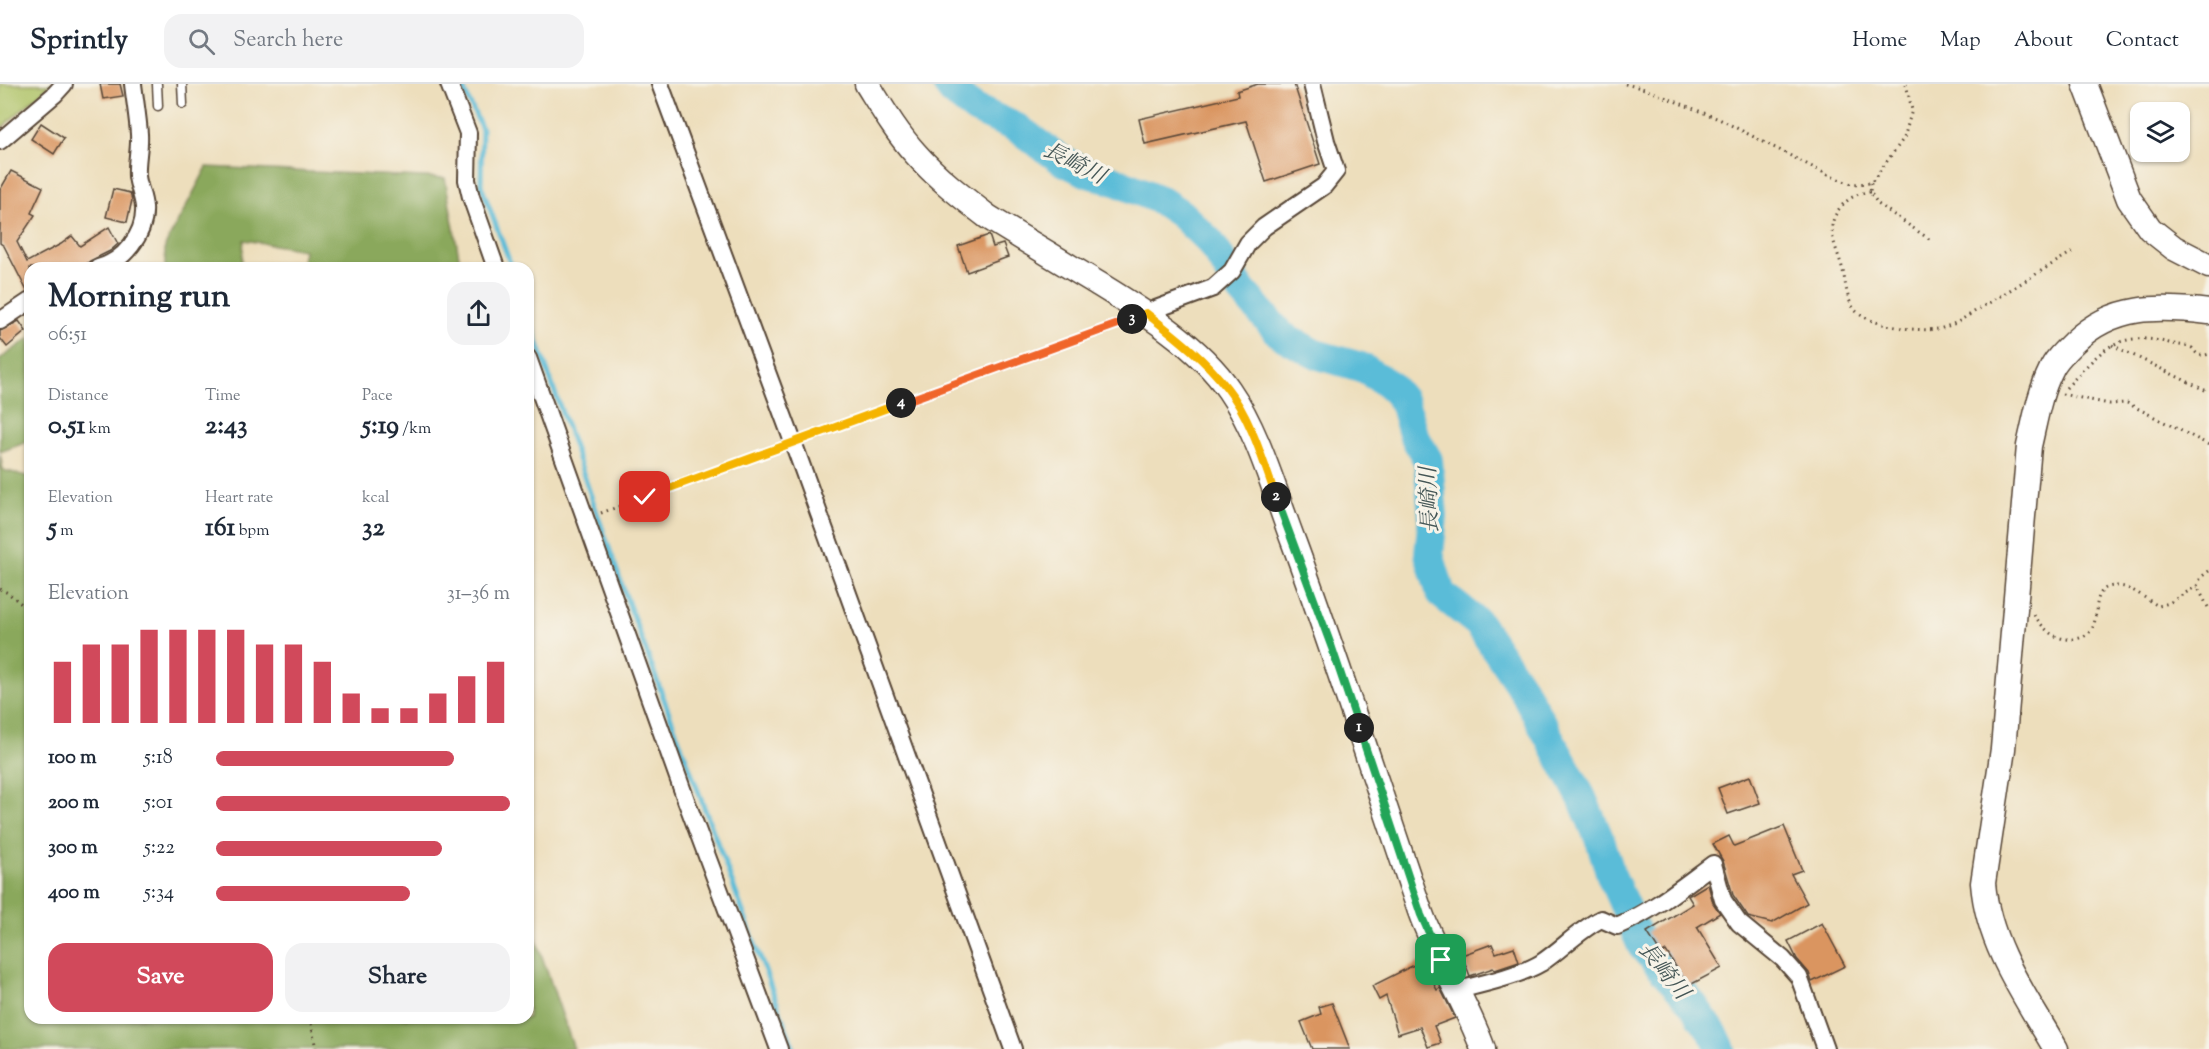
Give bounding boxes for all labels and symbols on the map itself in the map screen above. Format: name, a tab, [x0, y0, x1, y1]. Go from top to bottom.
water label: 長崎川	[1037, 135, 1112, 195]
pin: 3	[1117, 304, 1147, 334]
pin: 4	[886, 388, 916, 418]
water label: 長崎川	[1414, 464, 1448, 533]
pin	[619, 471, 670, 522]
pin: 2	[1261, 482, 1291, 512]
pin: 1	[1344, 713, 1374, 743]
pin	[1415, 934, 1466, 985]
water label: 長崎川	[1629, 936, 1697, 1009]

